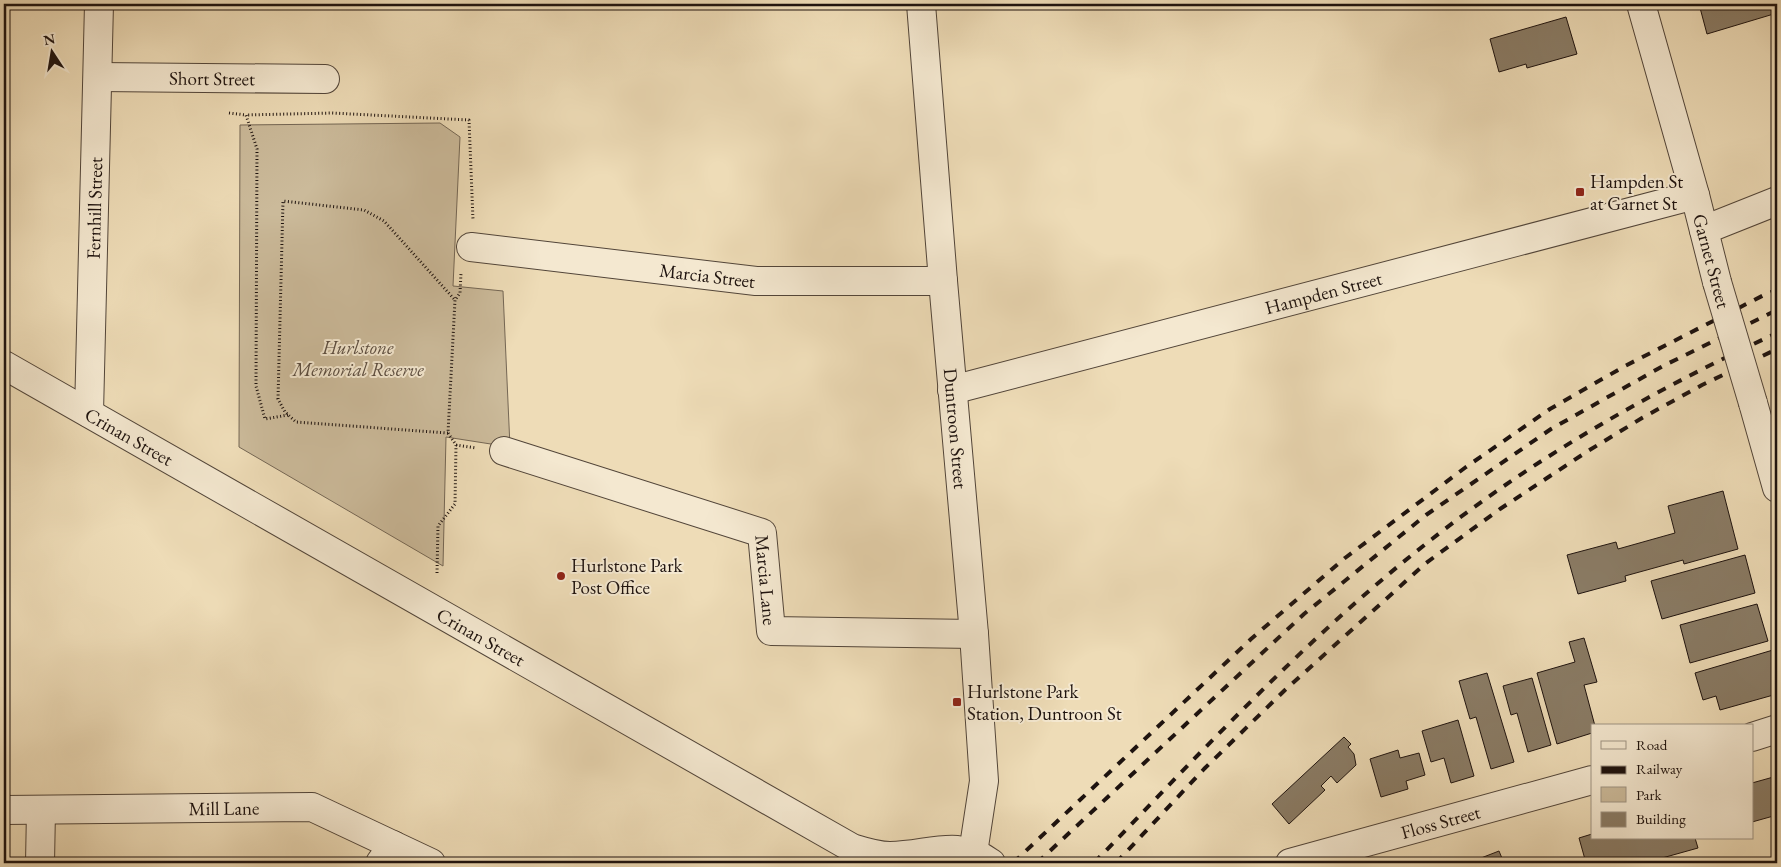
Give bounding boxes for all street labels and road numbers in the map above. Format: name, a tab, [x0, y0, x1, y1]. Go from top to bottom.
street label: Short Street	[169, 66, 255, 91]
street label: Fernhill Street	[81, 157, 108, 259]
street label: Garnet Street	[1687, 211, 1736, 311]
street label: Marcia Street	[658, 258, 757, 294]
street label: Hampden Street	[1262, 266, 1385, 320]
street label: Duntroon Street	[938, 367, 973, 490]
street label: Crinan Street	[80, 402, 178, 472]
street label: Marcia Lane	[749, 534, 782, 626]
street label: Crinan Street	[432, 602, 530, 672]
street label: Mill Lane	[188, 796, 260, 821]
street label: Floss Street	[1398, 799, 1483, 845]

